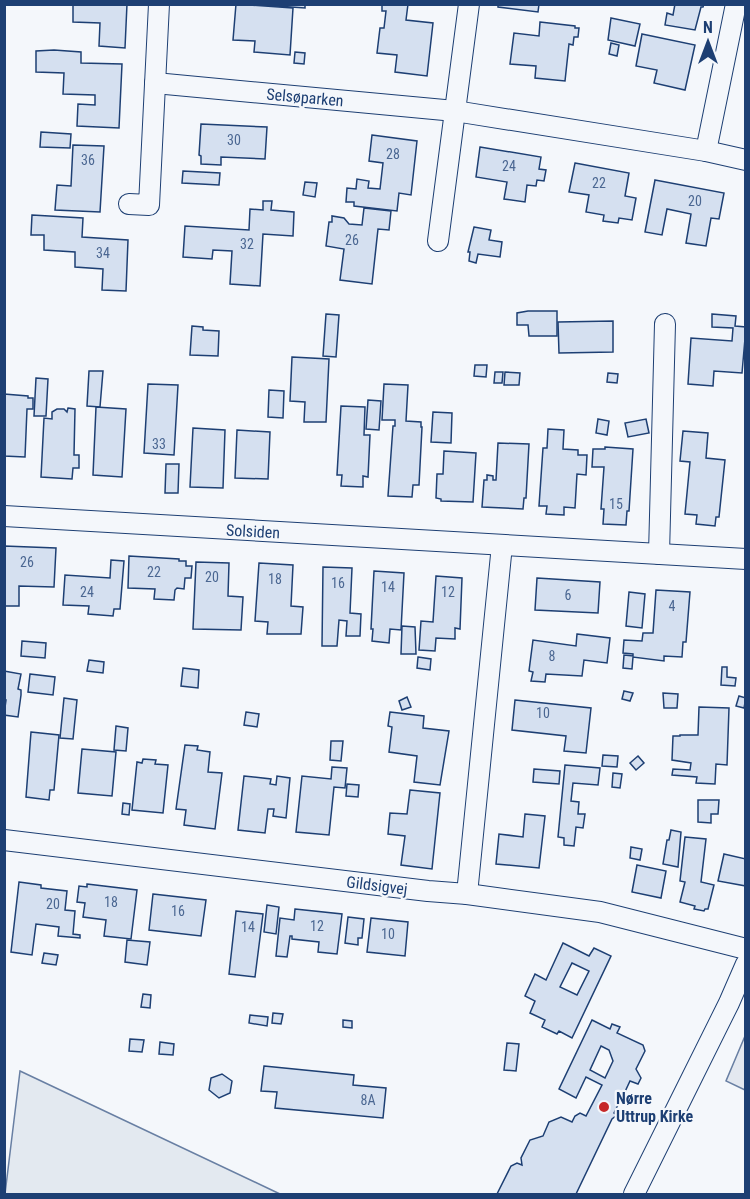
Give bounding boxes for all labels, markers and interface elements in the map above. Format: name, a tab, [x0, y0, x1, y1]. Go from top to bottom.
north arrow	[678, 12, 738, 72]
text: N	[703, 18, 713, 37]
street label: Selsøparken	[266, 85, 344, 110]
house number: 30	[227, 132, 241, 148]
house number: 28	[386, 146, 400, 162]
house number: 36	[81, 152, 95, 168]
house number: 24	[502, 158, 516, 174]
house number: 22	[592, 175, 606, 191]
house number: 20	[688, 193, 702, 209]
house number: 26	[345, 232, 359, 248]
house number: 32	[240, 236, 254, 252]
house number: 34	[96, 245, 110, 261]
house number: 33	[152, 436, 166, 452]
house number: 15	[609, 496, 623, 512]
street label: Solsiden	[225, 521, 281, 542]
house number: 26	[20, 554, 34, 570]
house number: 22	[147, 564, 161, 580]
house number: 20	[205, 569, 219, 585]
house number: 18	[268, 571, 282, 587]
house number: 16	[331, 575, 345, 591]
house number: 14	[381, 579, 395, 595]
house number: 24	[80, 584, 94, 600]
house number: 12	[441, 584, 455, 600]
house number: 6	[565, 587, 572, 603]
house number: 4	[669, 598, 676, 614]
house number: 8	[549, 648, 556, 664]
house number: 10	[536, 705, 550, 721]
street label: Gildsigvej	[345, 872, 409, 899]
house number: 18	[104, 894, 118, 910]
house number: 20	[46, 896, 60, 912]
house number: 16	[171, 903, 185, 919]
house number: 12	[310, 918, 324, 934]
house number: 14	[241, 919, 255, 935]
house number: 10	[381, 926, 395, 942]
place label: Nørre Uttrup Kirke	[616, 1089, 693, 1126]
house number: 8A	[361, 1092, 375, 1108]
marker: Nørre Uttrup Kirke	[597, 1100, 611, 1114]

